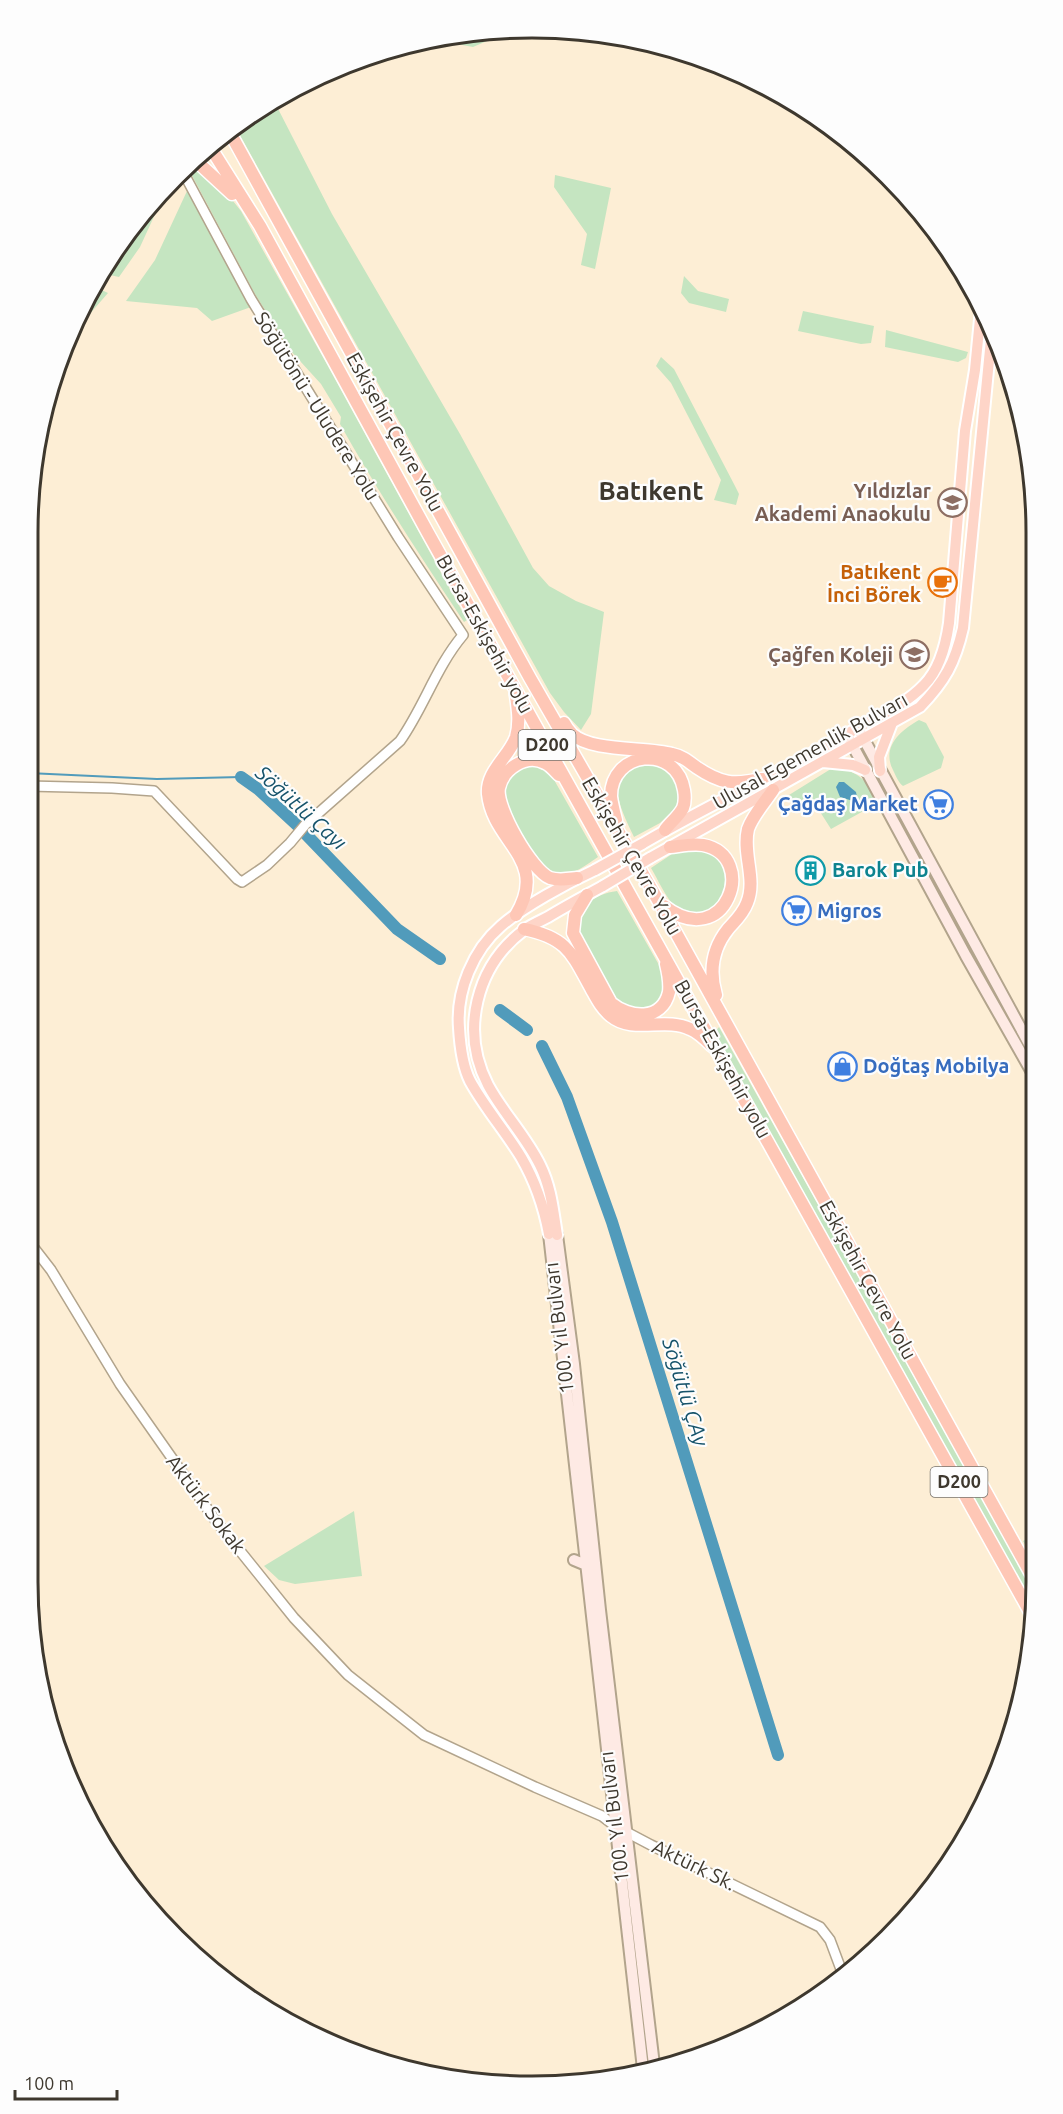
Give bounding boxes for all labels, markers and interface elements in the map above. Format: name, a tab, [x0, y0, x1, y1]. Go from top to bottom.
street label: Söğütönü - Uludere Yolu	[250, 307, 385, 504]
street label: Eskişehir Çevre Yolu	[342, 348, 449, 515]
district label: Batıkent	[599, 476, 703, 505]
place label: Yıldızlar Akademi Anaokulu	[755, 479, 932, 525]
school or university icon: Yıldızlar Akademi Anaokulu	[936, 487, 968, 519]
street label: Bursa-Eskişehir yolu	[432, 551, 539, 717]
place label: Batıkent İnci Börek	[827, 560, 921, 606]
cafe icon: Batıkent İnci Börek	[926, 567, 958, 599]
school or university icon: Çağfen Koleji	[898, 639, 930, 671]
place label: Çağfen Koleji	[768, 643, 893, 666]
street label: Ulusal Egemenlik Bulvarı	[708, 687, 911, 814]
road number: D200	[518, 730, 576, 760]
water label: Söğütlü Çayı	[251, 760, 352, 854]
street label: Eskişehir Çevre Yolu	[578, 773, 687, 939]
supermarket icon: Çağdaş Market	[923, 788, 955, 820]
place label: Çağdaş Market	[778, 792, 918, 815]
building icon: Barok Pub	[795, 854, 827, 886]
place label: Barok Pub	[832, 858, 929, 881]
supermarket icon: Migros	[780, 895, 812, 927]
place label: Migros	[817, 899, 882, 922]
street label: Bursa-Eskişehir yolu	[670, 976, 777, 1142]
shop icon: Doğtaş Mobilya	[826, 1050, 858, 1082]
place label: Doğtaş Mobilya	[863, 1054, 1009, 1077]
street label: Eskişehir Çevre Yolu	[815, 1196, 922, 1363]
street label: 100. Yıl Bulvarı	[539, 1261, 578, 1395]
water label: Söğütlü ÇAy	[658, 1334, 714, 1450]
street label: Aktürk Sokak	[162, 1450, 251, 1557]
road number: D200	[930, 1467, 988, 1497]
street label: 100. Yıl Bulvarı	[594, 1750, 633, 1884]
street label: Aktürk Sk.	[649, 1834, 740, 1895]
scale bar	[15, 2063, 117, 2101]
text: 100 m	[24, 2073, 74, 2093]

